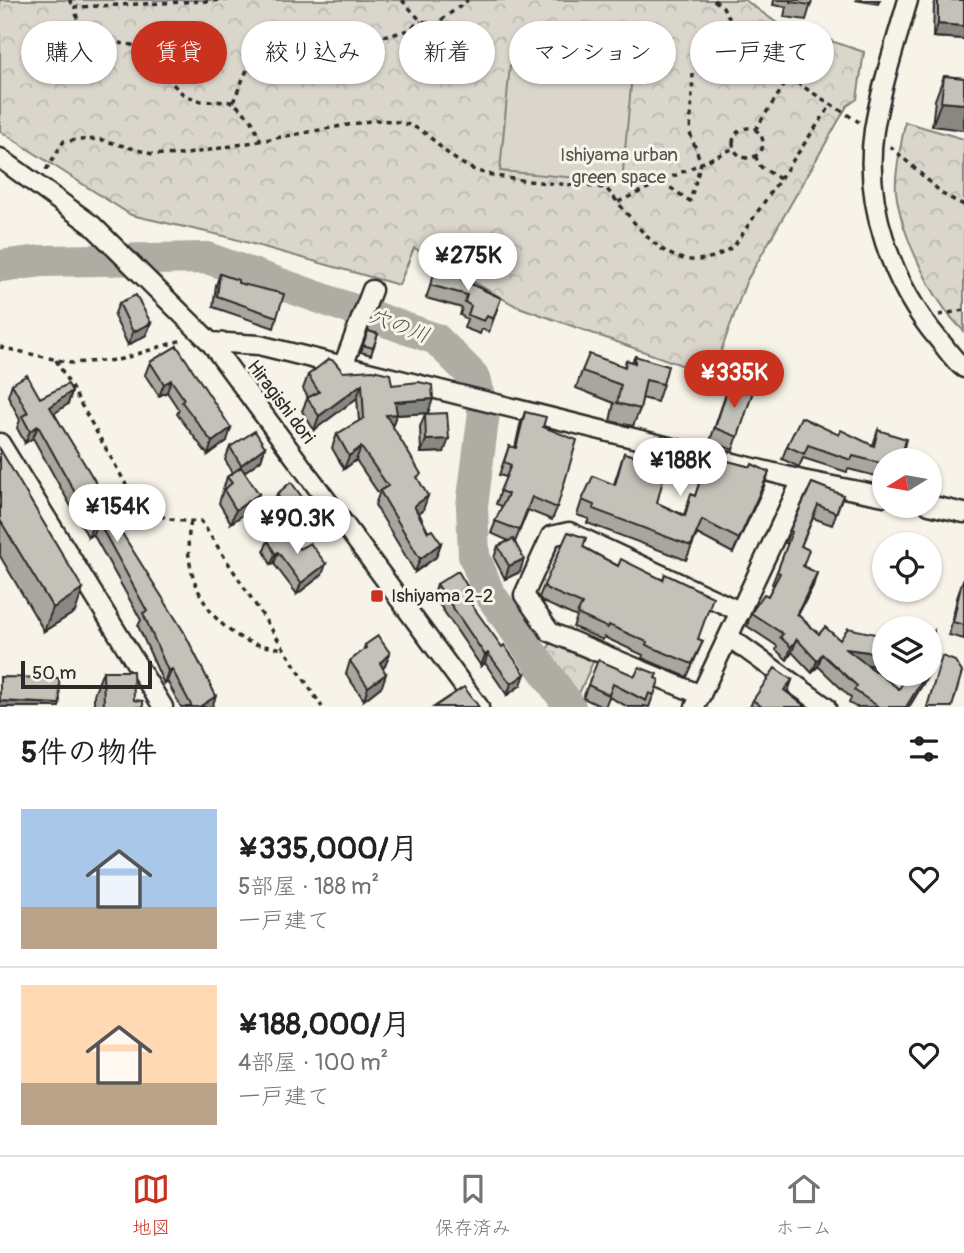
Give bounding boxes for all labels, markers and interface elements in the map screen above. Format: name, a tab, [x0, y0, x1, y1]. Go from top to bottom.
chip: 購入	[21, 21, 117, 84]
chip: 賃貸	[131, 21, 227, 84]
chip: 絞り込み	[241, 21, 385, 84]
chip: 新着	[399, 21, 495, 84]
chip: マンション	[509, 21, 676, 84]
chip: 一戸建て	[690, 21, 834, 84]
park label: Ishiyama urban green space	[560, 143, 678, 189]
pin: ¥275K	[419, 233, 517, 293]
text: ¥275K	[434, 241, 502, 270]
water label: 穴の川	[365, 303, 433, 349]
pin: ¥335K	[685, 350, 783, 410]
street label: Hiragishi dori	[242, 355, 320, 449]
text: ¥335K	[700, 358, 768, 387]
pin: ¥188K	[631, 438, 729, 498]
text: ¥188K	[649, 446, 711, 475]
north arrow	[872, 448, 942, 518]
map controls	[872, 448, 942, 686]
pin: ¥154K	[68, 484, 166, 544]
text: ¥154K	[85, 492, 149, 521]
pin: ¥90.3K	[240, 496, 354, 556]
text: ¥90.3K	[259, 504, 335, 533]
button: locate	[872, 532, 942, 602]
place label: Ishiyama 2-2	[391, 584, 493, 608]
marker: Ishiyama 2-2	[369, 588, 385, 604]
button: layers	[872, 616, 942, 686]
scale bar	[21, 658, 152, 690]
text: 50 m	[32, 661, 76, 685]
icon: filters	[905, 730, 943, 768]
text: 5件の物件	[21, 734, 157, 771]
text: ¥335,000/月	[238, 830, 418, 867]
icon: home	[77, 837, 161, 921]
icon: heart	[905, 860, 943, 898]
text: 5部屋 · 188 m²	[238, 872, 379, 901]
text: 一戸建て	[238, 906, 330, 935]
text: ¥188,000/月	[238, 1006, 411, 1043]
icon: home	[77, 1013, 161, 1097]
icon: heart	[905, 1036, 943, 1074]
text: 4部屋 · 100 m²	[238, 1048, 388, 1077]
text: 一戸建て	[238, 1082, 330, 1111]
tab: 地図	[132, 1170, 170, 1240]
tab: 保存済み	[435, 1170, 511, 1240]
tab: ホーム	[775, 1170, 832, 1240]

